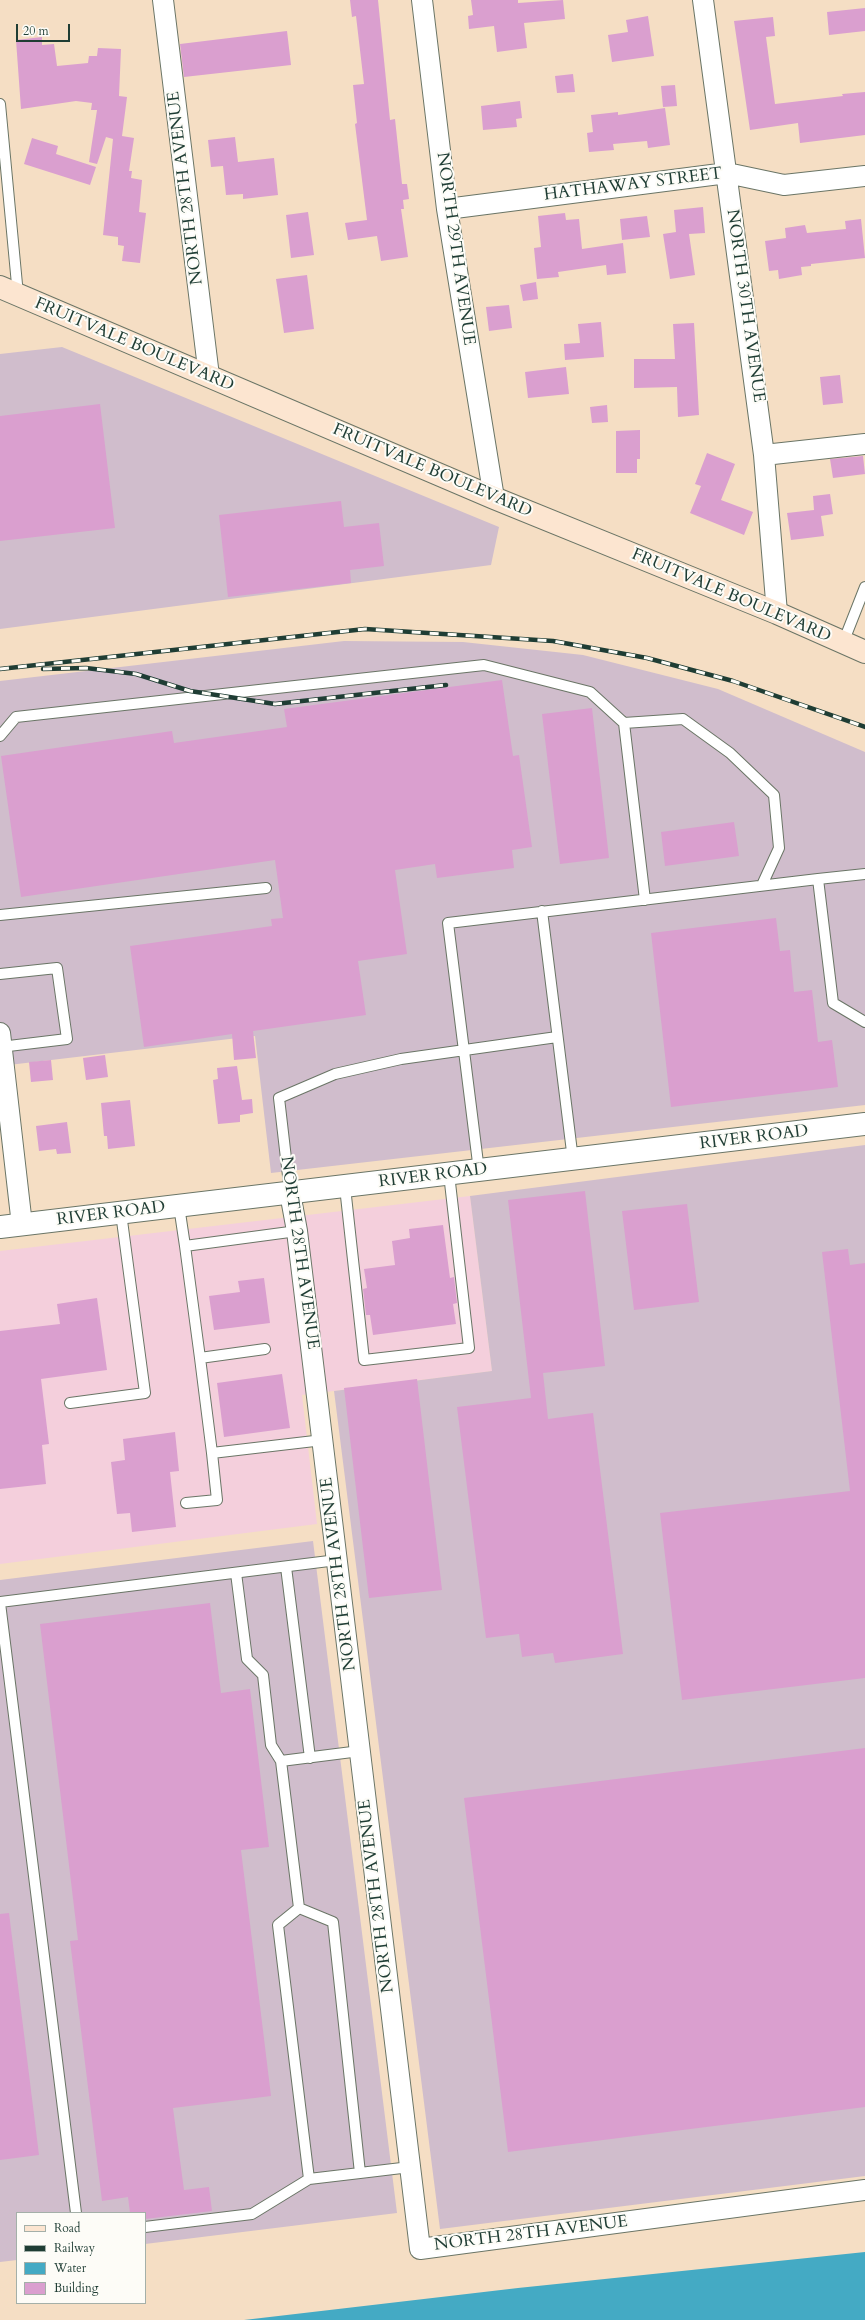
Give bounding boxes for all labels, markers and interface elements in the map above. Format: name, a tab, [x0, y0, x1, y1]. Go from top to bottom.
scale bar	[18, 16, 72, 42]
text: 20 m	[23, 23, 49, 39]
street label: NORTH 28TH AVENUE	[164, 90, 208, 286]
street label: NORTH 29TH AVENUE	[431, 151, 479, 347]
street label: HATHAWAY STREET	[543, 164, 723, 206]
street label: NORTH 30TH AVENUE	[721, 208, 769, 404]
street label: FRUITVALE BOULEVARD	[31, 294, 237, 396]
street label: FRUITVALE BOULEVARD	[329, 420, 535, 522]
street label: FRUITVALE BOULEVARD	[628, 545, 834, 647]
street label: RIVER ROAD	[699, 1121, 809, 1155]
street label: NORTH 28TH AVENUE	[275, 1155, 323, 1351]
street label: RIVER ROAD	[378, 1159, 488, 1193]
street label: RIVER ROAD	[56, 1197, 166, 1231]
street label: NORTH 28TH AVENUE	[317, 1476, 361, 1672]
street label: NORTH 28TH AVENUE	[355, 1798, 399, 1994]
legend	[16, 2212, 146, 2304]
street label: NORTH 28TH AVENUE	[433, 2212, 629, 2256]
text: Road	[54, 2220, 80, 2236]
text: Railway	[54, 2240, 95, 2256]
text: Water	[54, 2260, 86, 2276]
text: Building	[54, 2280, 98, 2296]

